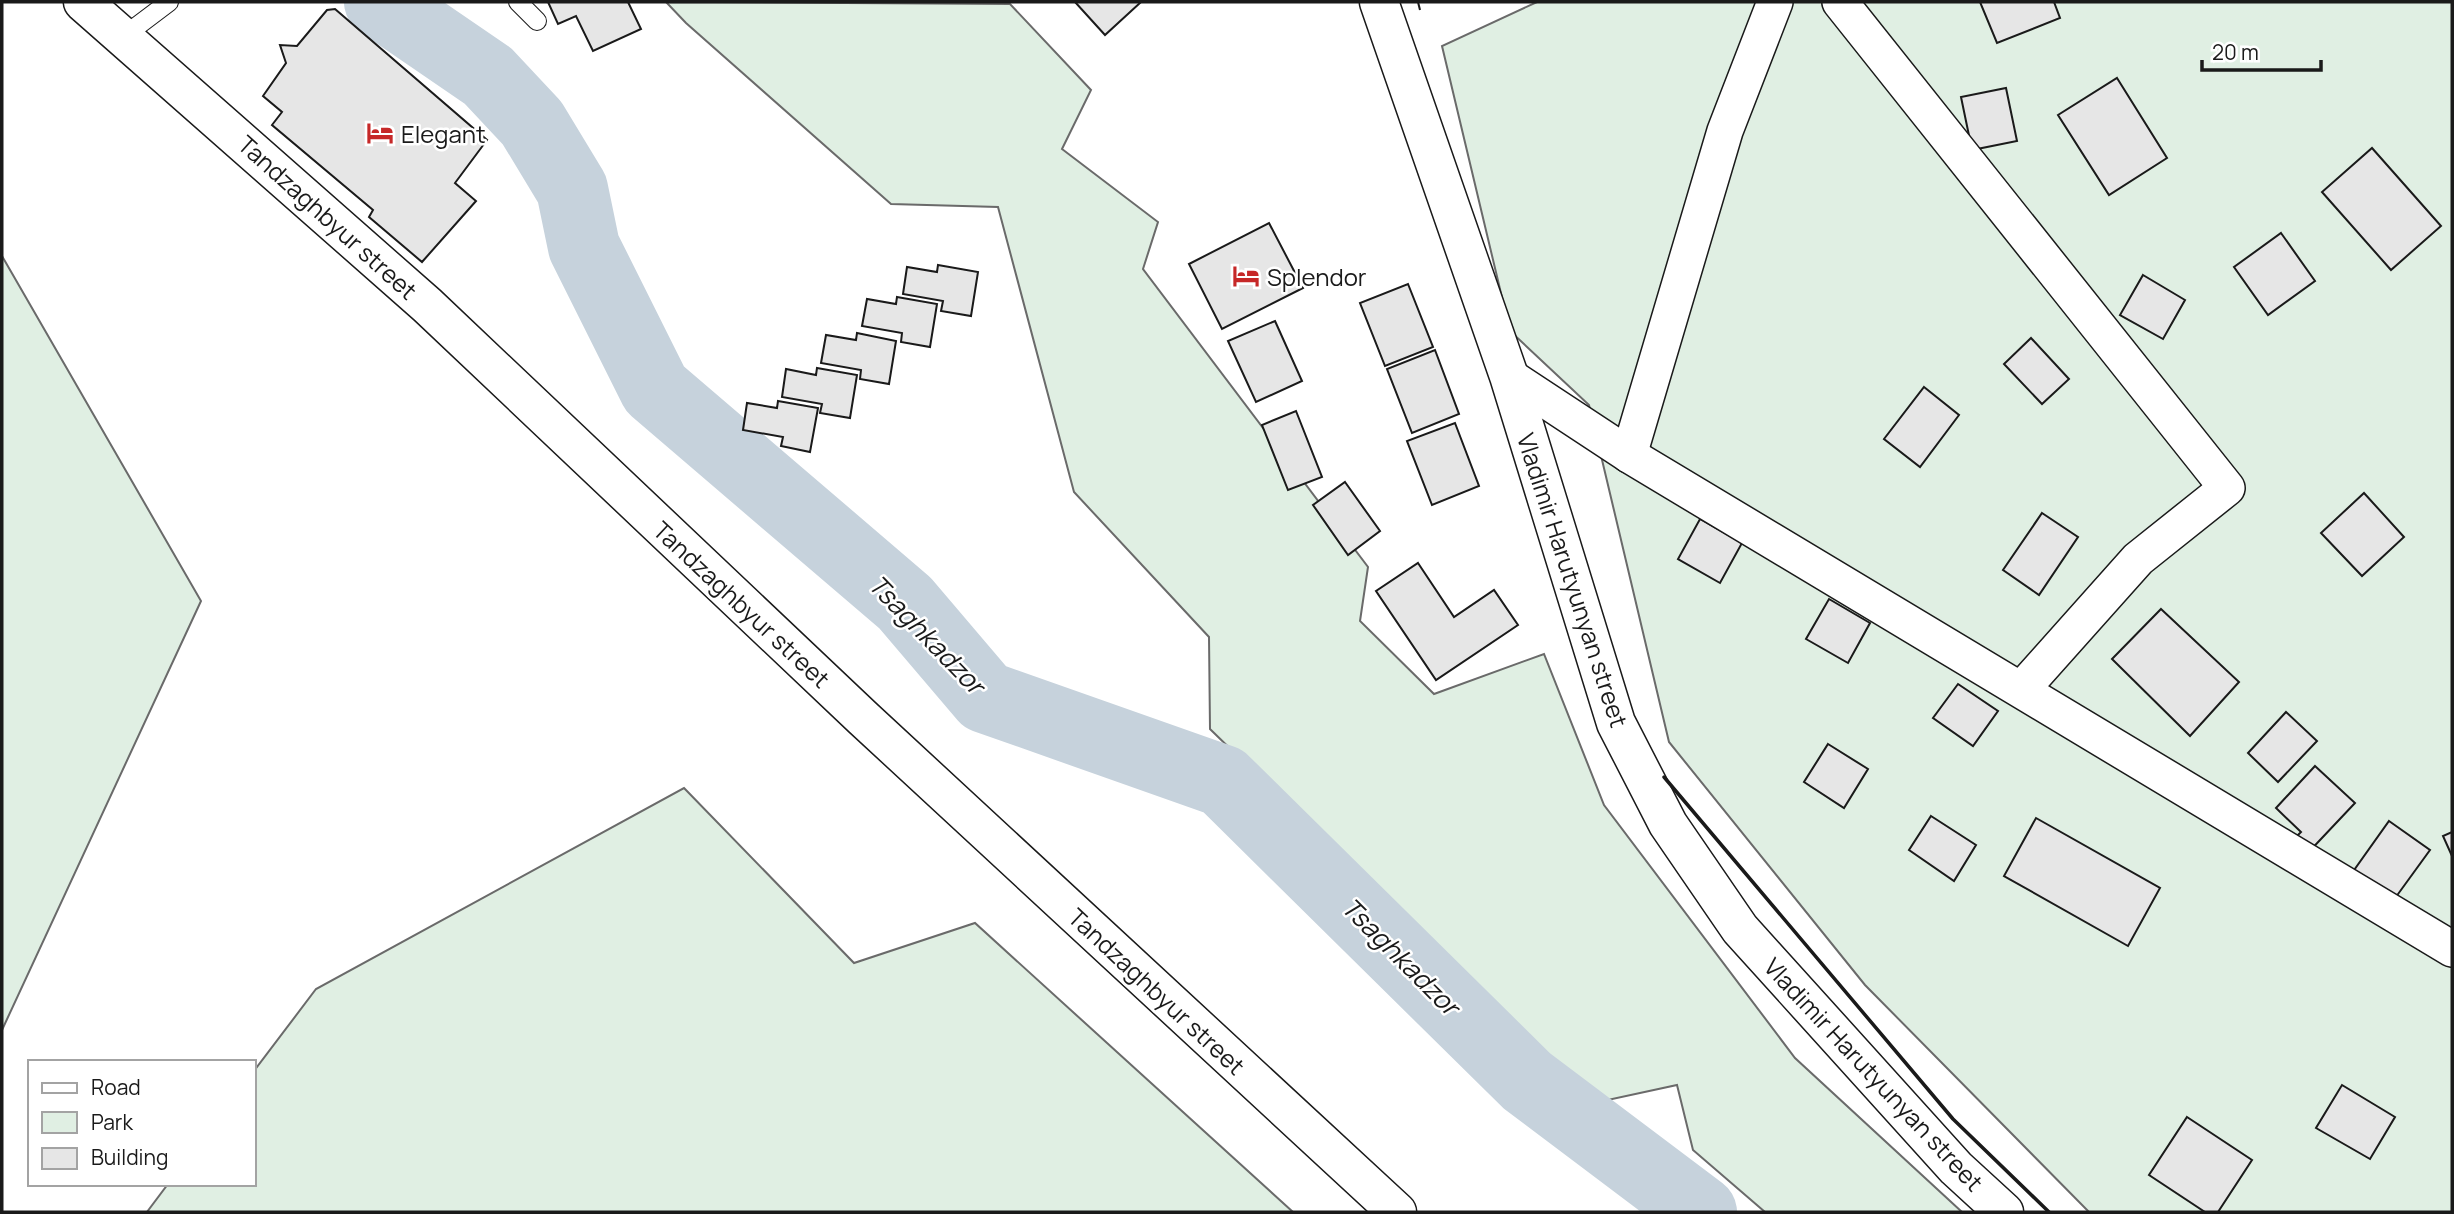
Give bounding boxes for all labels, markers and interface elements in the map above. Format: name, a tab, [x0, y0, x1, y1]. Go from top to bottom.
scale bar	[2202, 28, 2321, 72]
text: 20 m	[2212, 38, 2259, 66]
place label: Elegant	[401, 117, 486, 150]
hotel icon: Elegant	[365, 118, 395, 148]
street label: Tandzaghbyur street	[231, 128, 425, 306]
place label: Splendor	[1267, 260, 1367, 293]
hotel icon: Splendor	[1231, 261, 1261, 291]
street label: Vladimir Harutyunyan street	[1510, 429, 1636, 731]
street label: Tandzaghbyur street	[646, 513, 838, 695]
water label: Tsaghkadzor	[861, 566, 996, 704]
water label: Tsaghkadzor	[1334, 889, 1470, 1025]
street label: Tandzaghbyur street	[1061, 900, 1253, 1082]
street label: Vladimir Harutyunyan street	[1757, 950, 1991, 1198]
legend	[28, 1060, 256, 1186]
text: Road	[91, 1073, 141, 1101]
text: Park	[91, 1108, 133, 1136]
text: Building	[91, 1143, 168, 1171]

